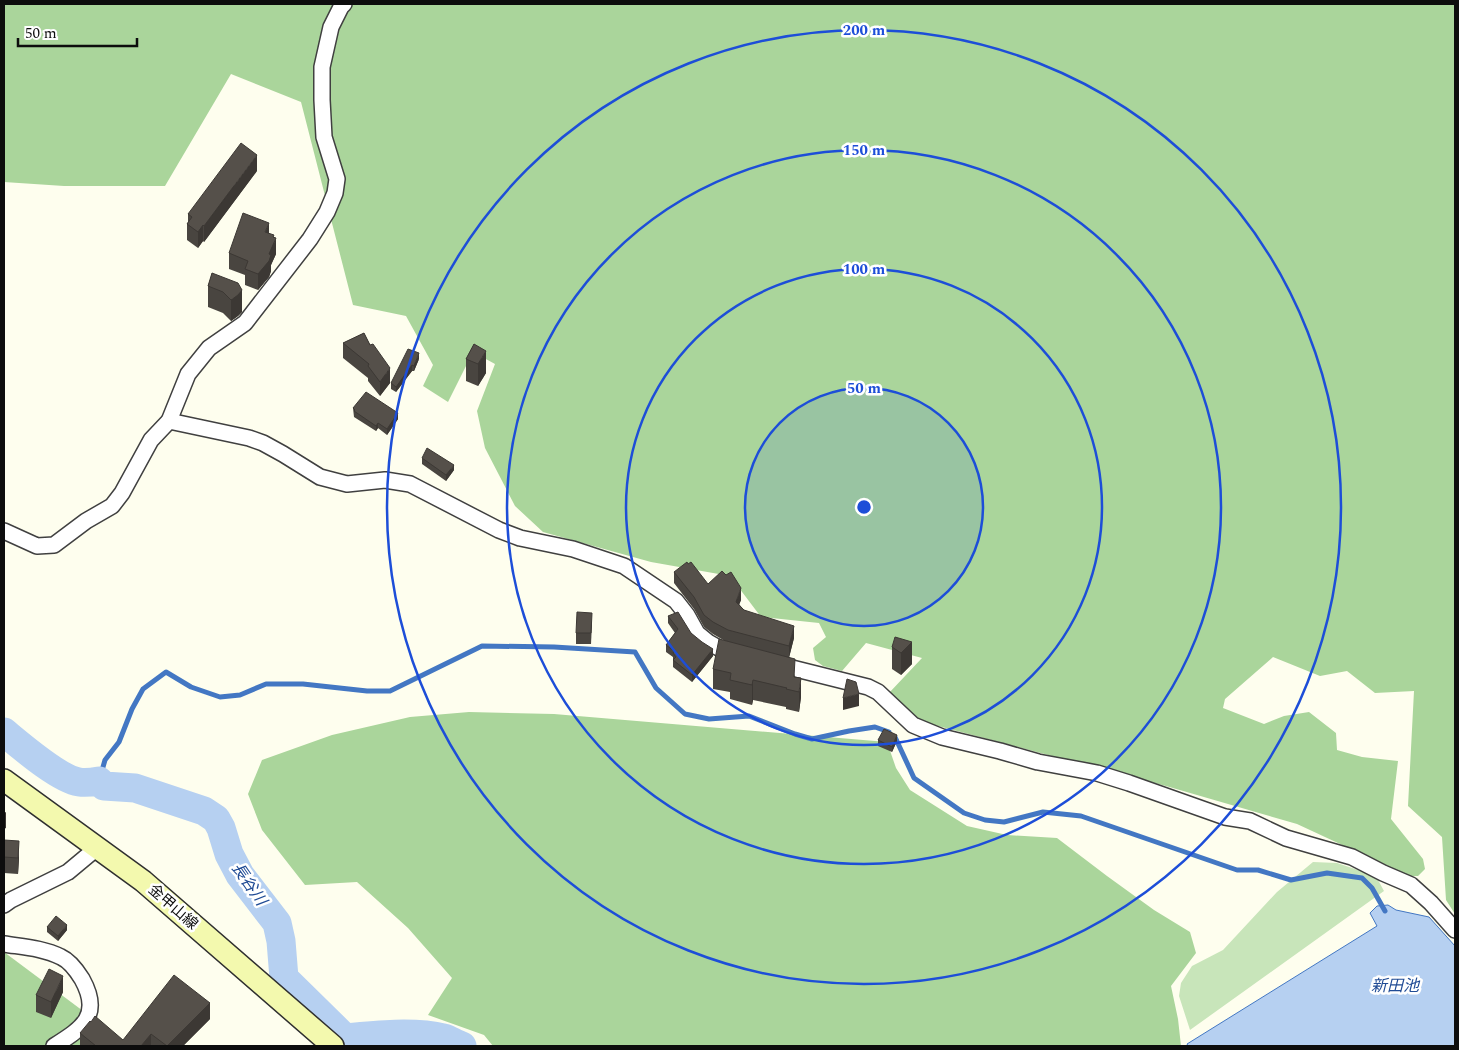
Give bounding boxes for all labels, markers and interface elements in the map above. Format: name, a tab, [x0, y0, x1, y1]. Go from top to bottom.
scale bar	[18, 15, 136, 47]
text: 200 m	[843, 19, 886, 42]
text: 50 m	[25, 22, 57, 45]
text: 150 m	[843, 139, 886, 162]
text: 100 m	[843, 258, 886, 281]
text: 50 m	[847, 377, 882, 400]
centre of rings	[855, 498, 873, 516]
water label: 長谷川	[225, 857, 274, 912]
street label: 金甲山線	[143, 879, 203, 935]
water label: 新田池	[1371, 974, 1421, 998]

